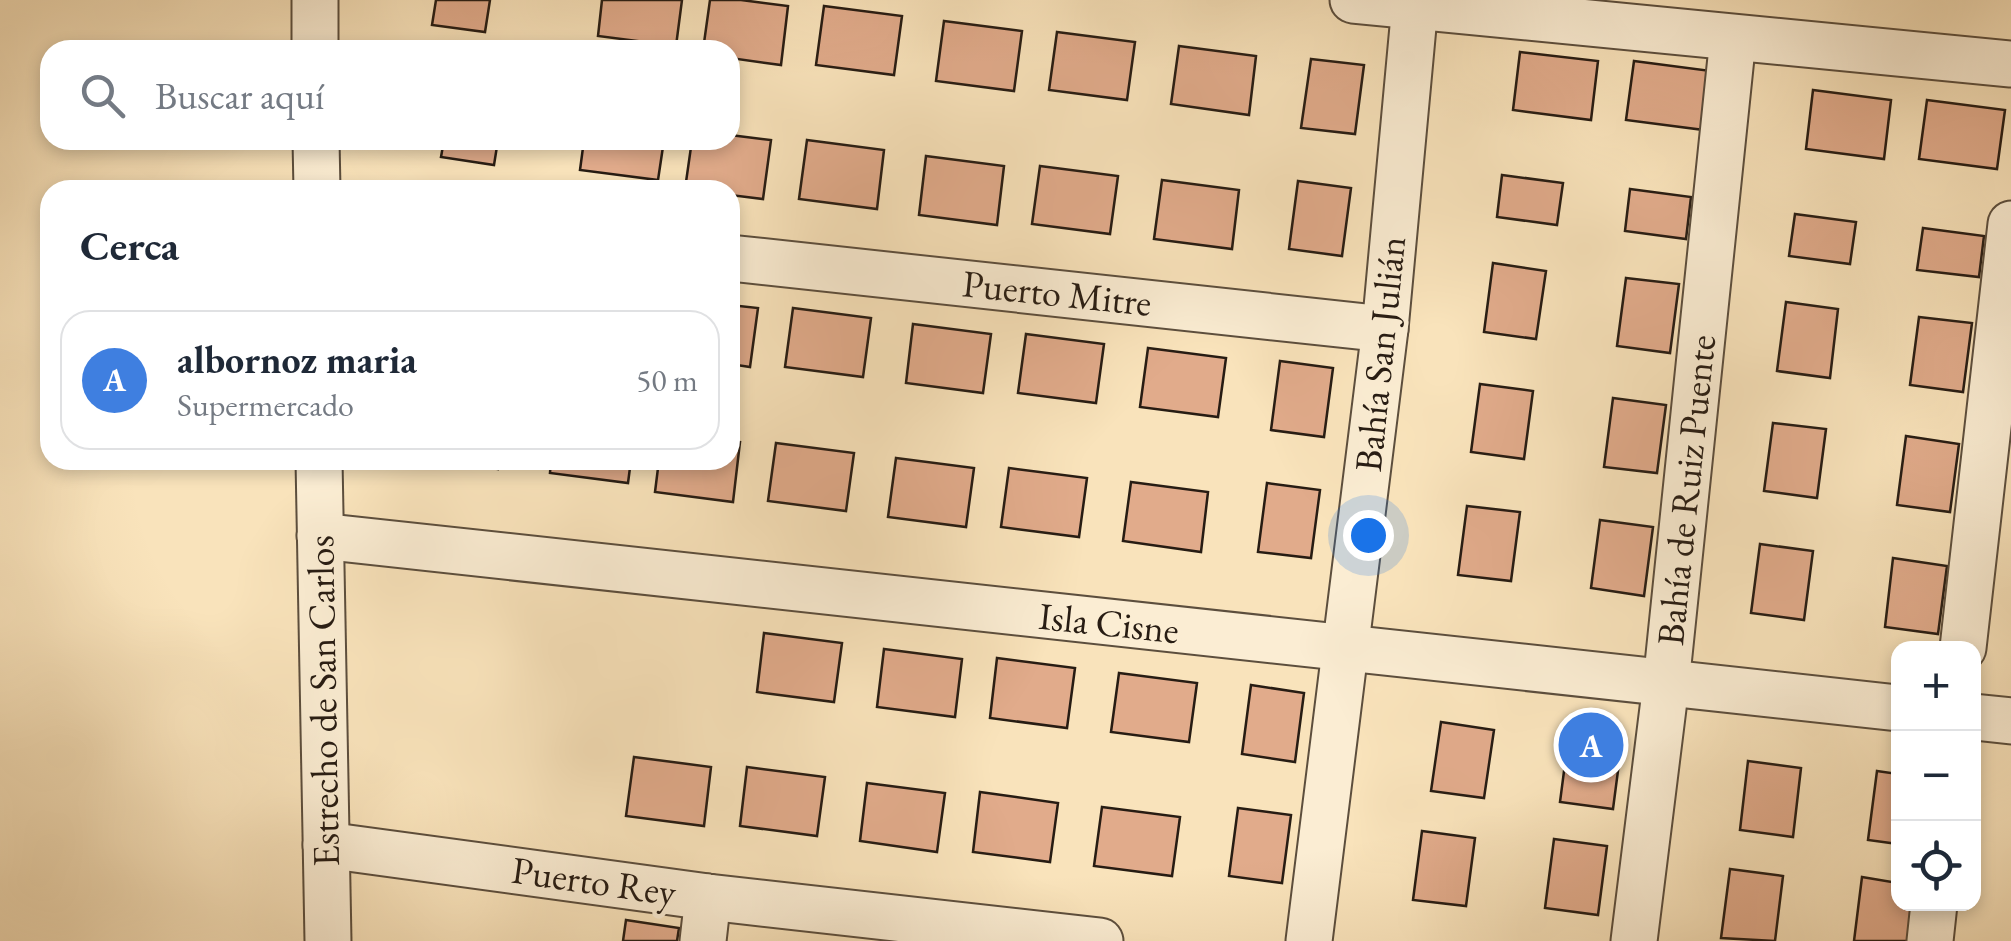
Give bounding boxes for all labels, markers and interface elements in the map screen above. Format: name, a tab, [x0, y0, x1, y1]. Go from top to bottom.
search box	[40, 40, 740, 150]
icon: search	[75, 68, 130, 123]
text: Buscar aquí	[155, 71, 324, 120]
text: Cerca	[80, 218, 179, 273]
street label: Bahía San Julián	[1343, 234, 1416, 474]
street label: Puerto Mitre	[960, 258, 1154, 327]
street label: Bahía de Ruiz Puente	[1645, 332, 1726, 648]
text: albornoz maria	[177, 335, 417, 384]
text: A	[103, 359, 126, 401]
text: 50 m	[636, 359, 698, 401]
text: Supermercado	[177, 384, 354, 426]
your location	[1343, 510, 1394, 561]
street label: Estrecho de San Carlos	[295, 535, 350, 867]
street label: Isla Cisne	[1037, 591, 1181, 654]
map controls	[1891, 641, 1981, 911]
button: +	[1891, 641, 1981, 731]
pin: A	[1558, 708, 1624, 782]
button: −	[1891, 731, 1981, 821]
button: locate	[1891, 821, 1981, 911]
street label: Puerto Rey	[509, 845, 680, 916]

